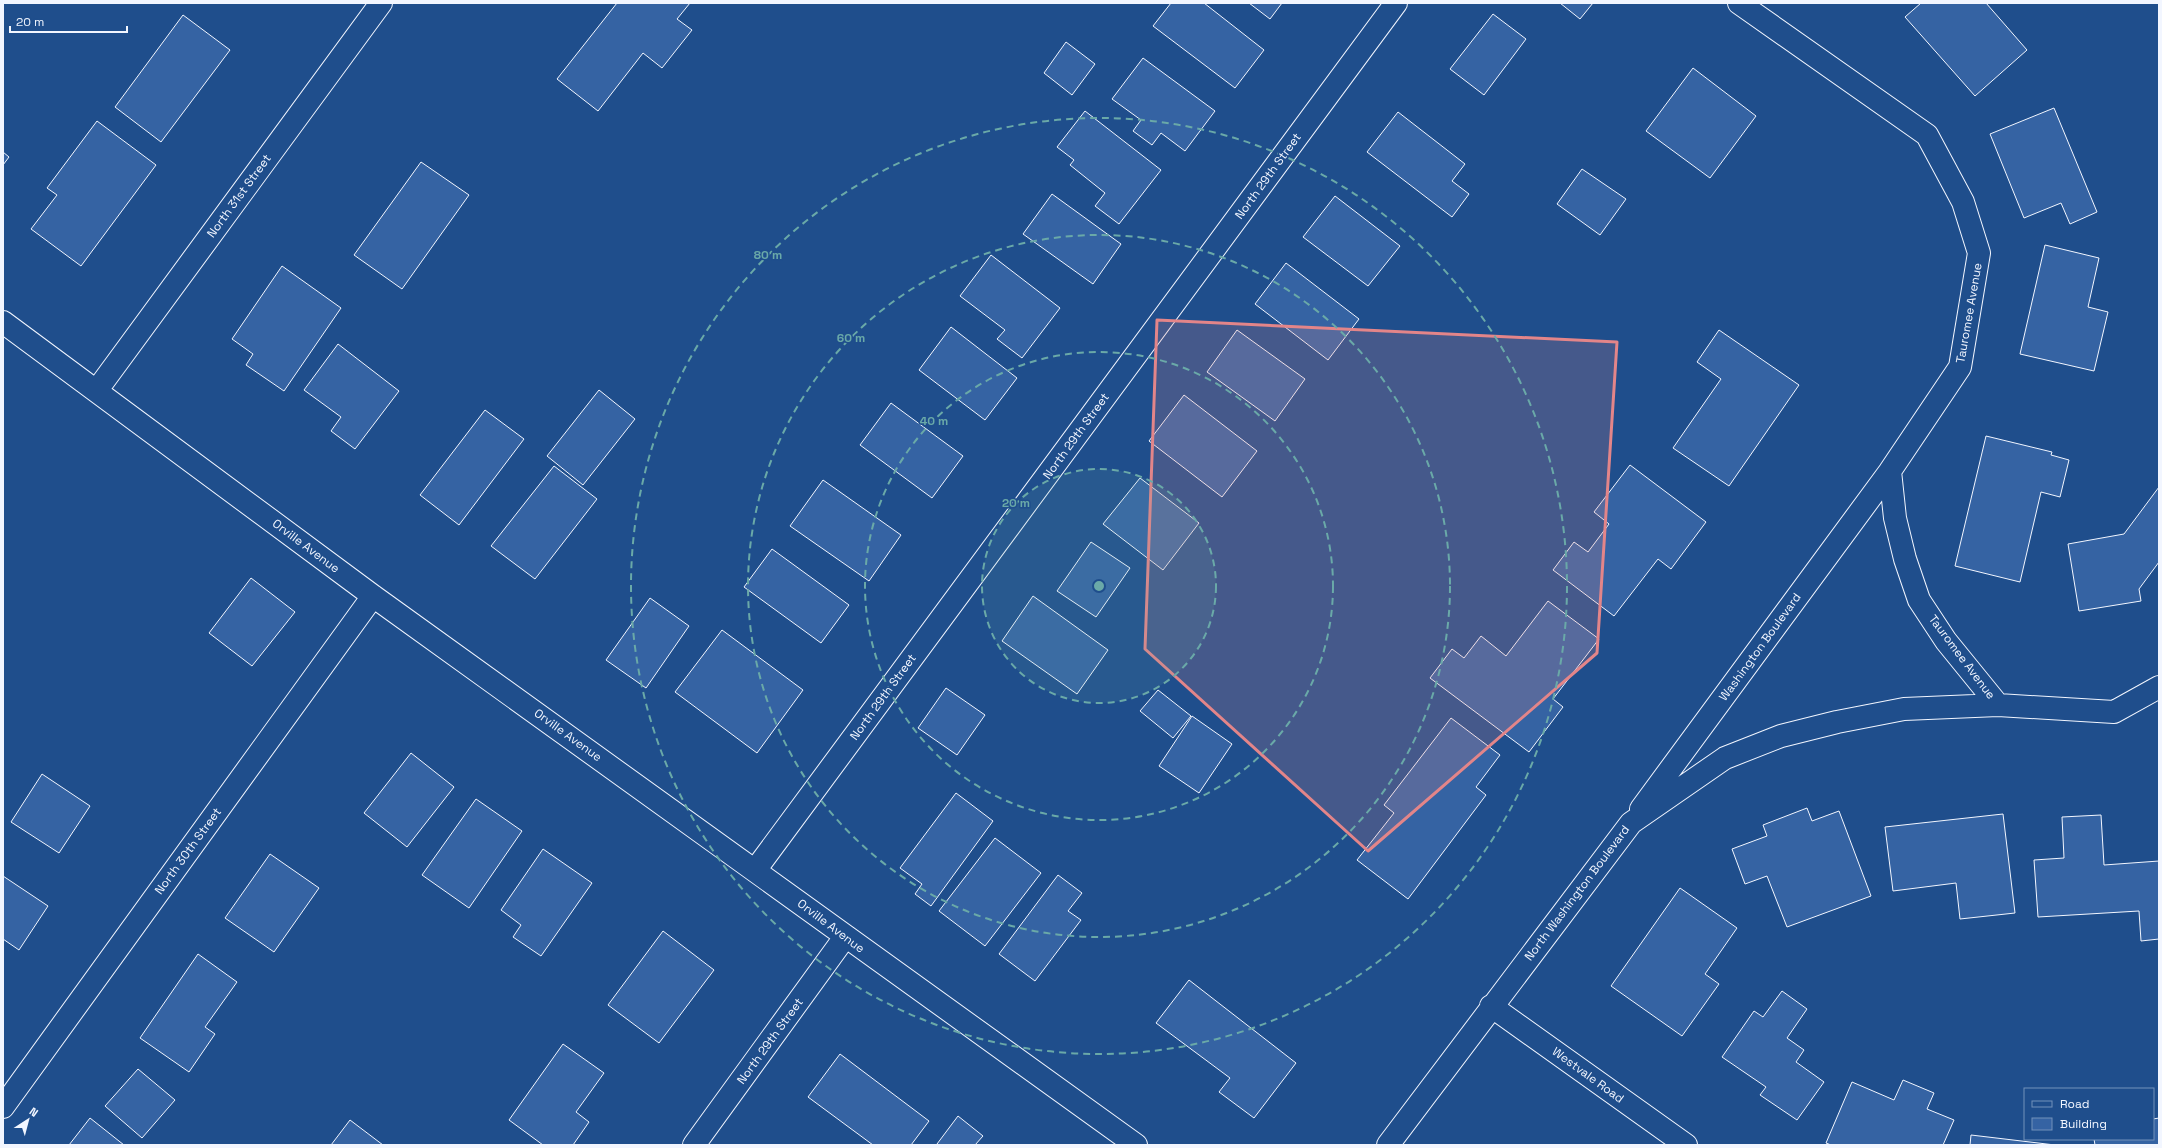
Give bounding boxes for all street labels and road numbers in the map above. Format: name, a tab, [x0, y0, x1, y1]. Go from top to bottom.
street label: North 29th Street	[1231, 130, 1305, 222]
street label: North 31st Street	[203, 151, 275, 241]
street label: Tauromee Avenue	[1952, 262, 1986, 364]
street label: North 29th Street	[1039, 390, 1113, 482]
street label: Orville Avenue	[269, 515, 343, 577]
street label: Washington Boulevard	[1715, 590, 1805, 704]
street label: Tauromee Avenue	[1925, 612, 1999, 702]
street label: North 29th Street	[846, 651, 920, 743]
street label: Orville Avenue	[531, 705, 605, 765]
street label: North 30th Street	[151, 804, 225, 898]
street label: North Washington Boulevard	[1521, 822, 1633, 964]
street label: Orville Avenue	[794, 895, 868, 957]
street label: North 29th Street	[733, 995, 807, 1087]
street label: Westvale Road	[1549, 1044, 1627, 1106]

